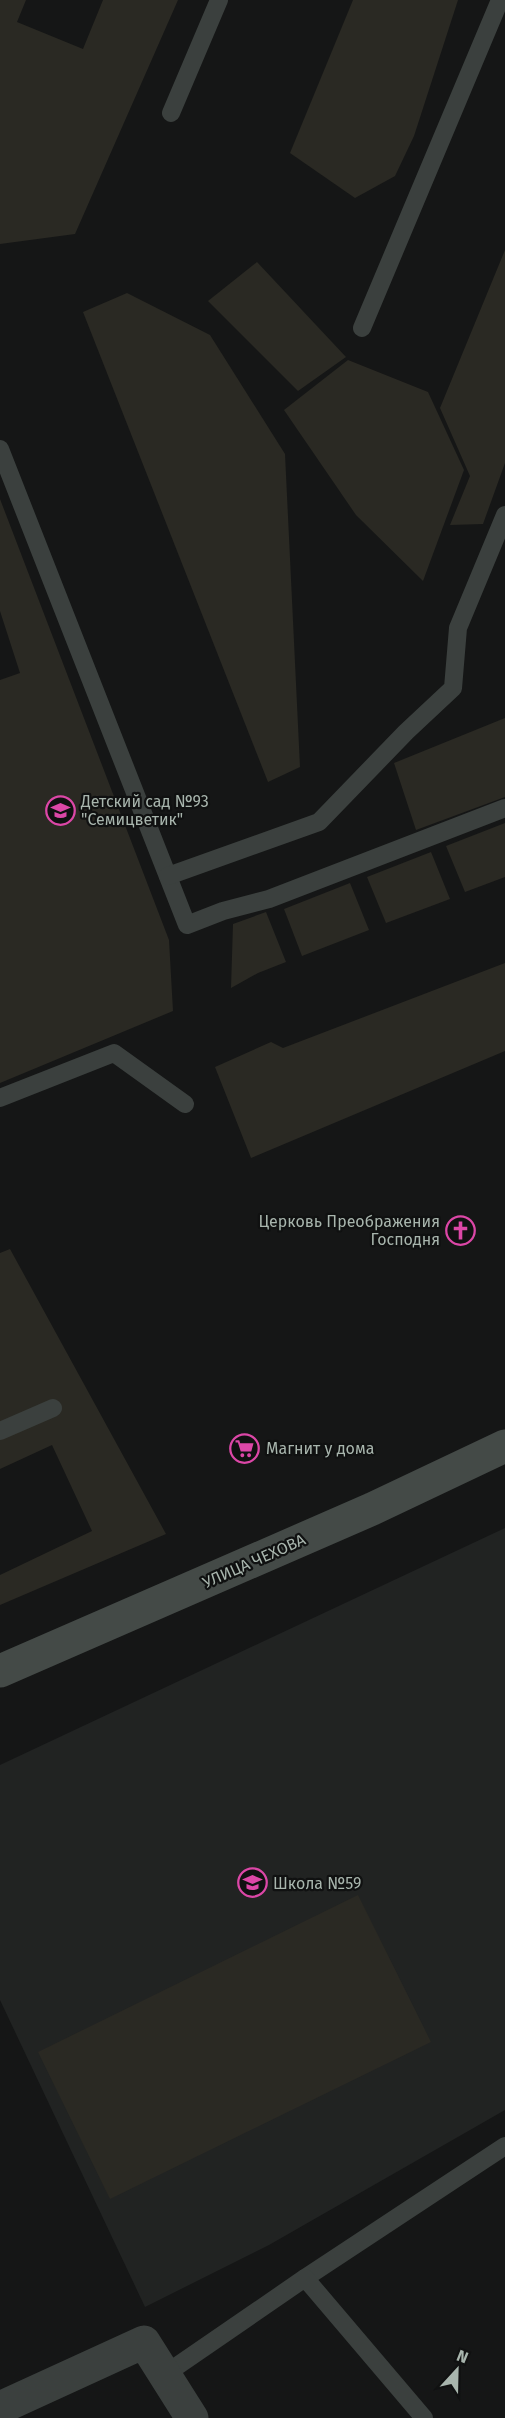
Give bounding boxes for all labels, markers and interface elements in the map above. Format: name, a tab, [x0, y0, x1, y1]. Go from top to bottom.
place label: Детский сад №93 "Семицветик"	[80, 792, 209, 829]
school or university icon: Детский сад №93 "Семицветик"	[44, 794, 76, 826]
place label: Церковь Преображения Господня	[258, 1212, 440, 1249]
church icon: Церковь Преображения Господня	[445, 1214, 477, 1246]
supermarket icon: Магнит у дома	[229, 1432, 261, 1464]
place label: Магнит у дома	[266, 1439, 374, 1458]
street label: УЛИЦА ЧЕХОВА	[200, 1530, 309, 1592]
school or university icon: Школа №59	[236, 1867, 268, 1899]
place label: Школа №59	[273, 1874, 361, 1893]
north arrow	[427, 2340, 487, 2400]
text: N	[454, 2346, 471, 2367]

